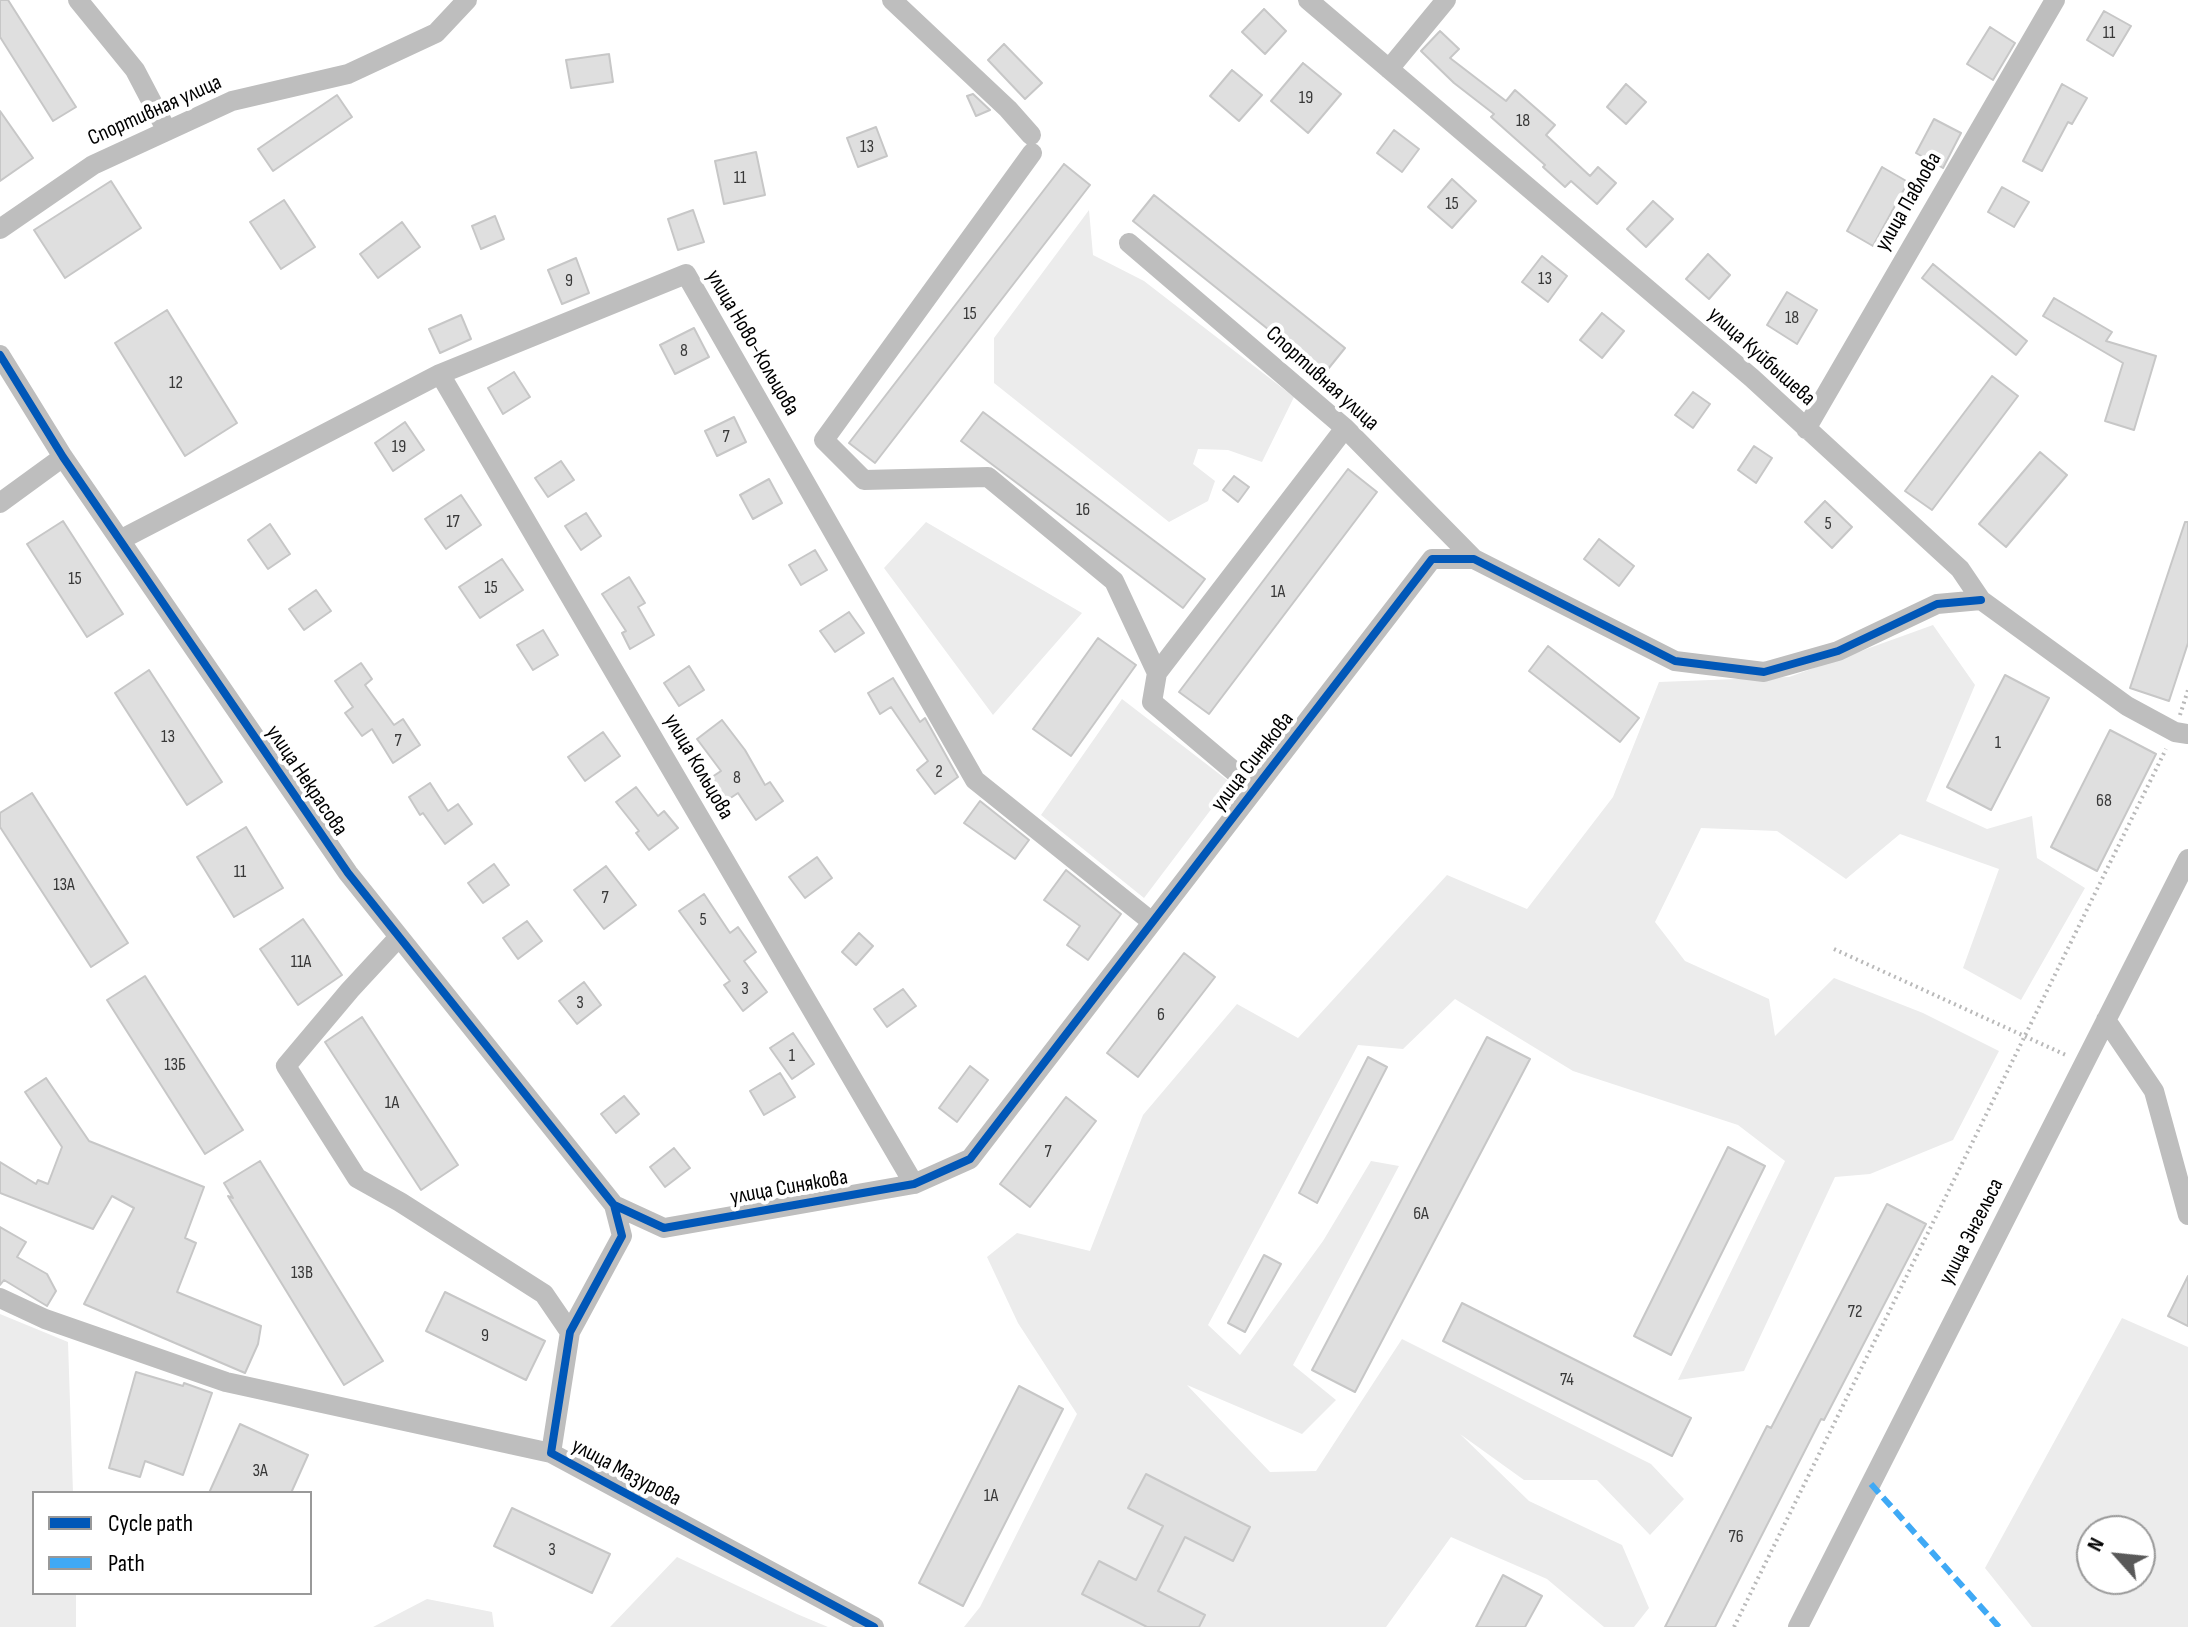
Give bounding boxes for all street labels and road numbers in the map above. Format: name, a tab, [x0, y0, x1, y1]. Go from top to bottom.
street label: Спортивная улица	[84, 70, 226, 152]
street label: улица Павлова	[1870, 148, 1948, 256]
street label: улица Ново-Кольцова	[700, 265, 804, 421]
street label: улица Куйбышева	[1702, 302, 1820, 412]
street label: Спортивная улица	[1260, 321, 1384, 437]
street label: улица Синякова	[1206, 707, 1300, 817]
street label: улица Кольцова	[657, 710, 739, 824]
street label: улица Некрасова	[259, 721, 353, 841]
street label: улица Синякова	[728, 1165, 850, 1211]
street label: улица Энгельса	[1934, 1174, 2010, 1290]
street label: улица Мазурова	[567, 1433, 685, 1513]

